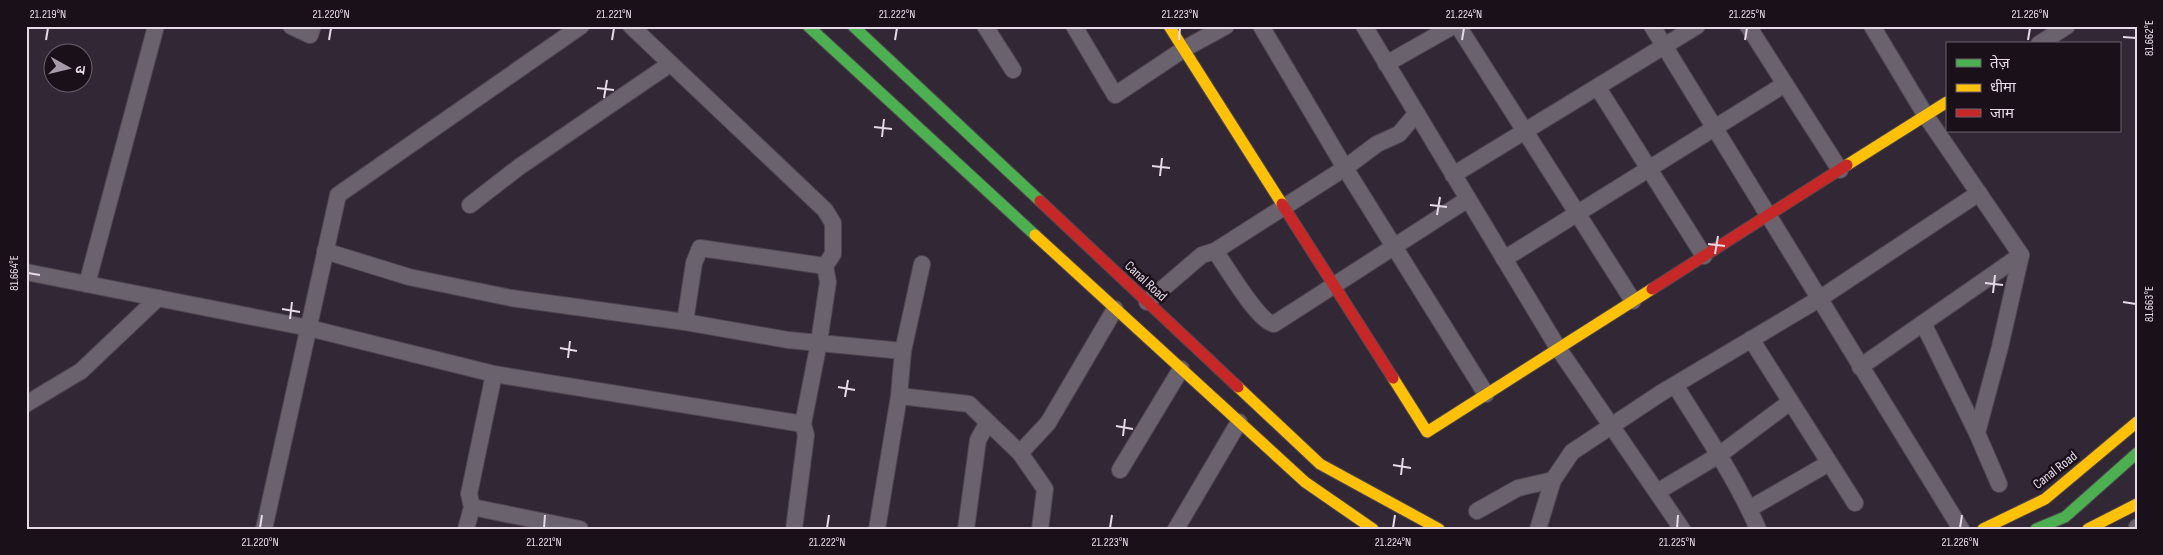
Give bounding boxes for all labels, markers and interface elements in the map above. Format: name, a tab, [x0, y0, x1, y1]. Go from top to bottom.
text: 21.219°N	[30, 7, 66, 22]
text: 21.220°N	[312, 7, 350, 22]
text: 21.221°N	[596, 7, 632, 22]
text: 21.222°N	[879, 7, 915, 22]
text: 21.223°N	[1162, 7, 1198, 22]
text: 21.224°N	[1446, 7, 1482, 22]
text: 21.225°N	[1729, 7, 1765, 22]
text: 21.226°N	[2011, 7, 2049, 22]
text: 81.662°E	[2142, 20, 2157, 56]
north arrow	[42, 42, 92, 92]
legend	[1946, 42, 2120, 132]
text: तेज़	[1990, 54, 2011, 73]
text: उ	[71, 64, 89, 76]
text: धीमा	[1990, 78, 2017, 97]
text: जाम	[1990, 104, 2015, 123]
text: 81.664°E	[7, 255, 22, 291]
street label: Canal Road	[1121, 257, 1171, 305]
text: 81.663°E	[2142, 286, 2157, 322]
street label: Canal Road	[2029, 447, 2081, 493]
text: 21.220°N	[241, 535, 279, 550]
text: 21.221°N	[526, 535, 562, 550]
text: 21.222°N	[809, 535, 845, 550]
text: 21.223°N	[1092, 535, 1128, 550]
text: 21.224°N	[1375, 535, 1411, 550]
text: 21.225°N	[1659, 535, 1695, 550]
text: 21.226°N	[1941, 535, 1979, 550]

